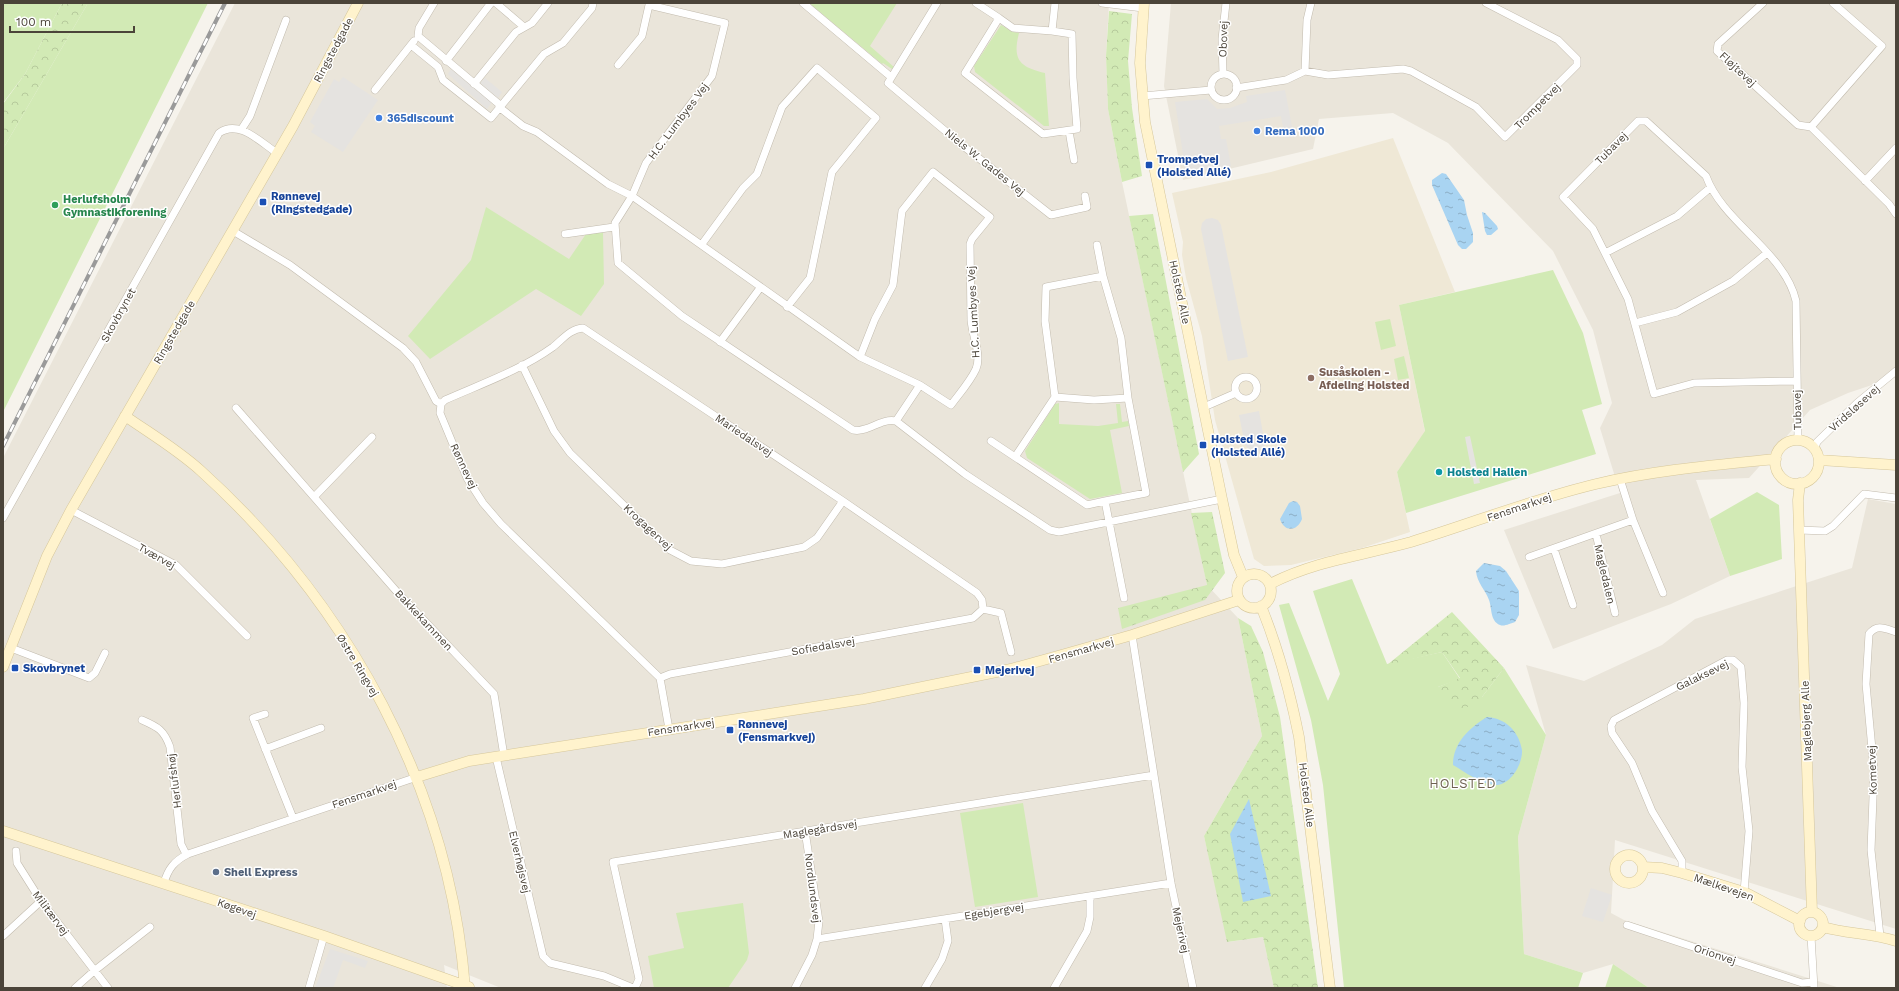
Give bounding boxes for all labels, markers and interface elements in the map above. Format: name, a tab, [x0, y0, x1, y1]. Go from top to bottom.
scale bar	[10, 8, 134, 34]
text: 100 m	[16, 15, 51, 29]
street label: Ringstedgade	[311, 15, 356, 85]
street label: Obovej	[1216, 20, 1231, 58]
street label: Fløjtevej	[1717, 49, 1759, 90]
street label: H.C. Lumbyes Vej	[645, 80, 711, 162]
street label: Trompetvej	[1512, 81, 1563, 132]
place label: 365discount	[387, 112, 454, 125]
marker: 365discount	[374, 113, 384, 123]
place label: Rema 1000	[1265, 125, 1325, 138]
street label: Niels W. Gades Vej	[942, 126, 1027, 199]
marker: Rema 1000	[1252, 126, 1262, 136]
street label: Tubavej	[1592, 129, 1630, 167]
place label: Trompetvej (Holsted Allé)	[1157, 153, 1231, 179]
marker: Trompetvej (Holsted Allé)	[1144, 160, 1154, 170]
place label: Rønnevej (Ringstedgade)	[271, 190, 353, 216]
place label: Herlufsholm Gymnastikforening	[63, 193, 167, 219]
marker: Rønnevej (Ringstedgade)	[258, 197, 268, 207]
marker: Herlufsholm Gymnastikforening	[50, 200, 60, 210]
street label: Holsted Alle	[1166, 259, 1193, 325]
street label: H.C. Lumbyes Vej	[965, 265, 982, 358]
street label: Skovbrynet	[98, 285, 139, 345]
street label: Ringstedgade	[151, 298, 198, 367]
place label: Susåskolen - Afdeling Holsted	[1319, 366, 1409, 392]
marker: Susåskolen - Afdeling Holsted	[1306, 373, 1316, 383]
street label: Vridsløsevej	[1826, 382, 1882, 435]
street label: Tubavej	[1791, 389, 1804, 430]
street label: Mariedalsvej	[713, 411, 775, 459]
place label: Holsted Skole (Holsted Allé)	[1211, 433, 1287, 459]
marker: Holsted Skole (Holsted Allé)	[1198, 440, 1208, 450]
street label: Rønnevej	[447, 441, 480, 491]
place label: Holsted Hallen	[1447, 466, 1527, 479]
marker: Holsted Hallen	[1434, 467, 1444, 477]
street label: Fensmarkvej	[1485, 490, 1553, 525]
street label: Krogagervej	[621, 502, 675, 553]
street label: Tværvej	[136, 541, 178, 572]
street label: Magledalen	[1591, 543, 1618, 605]
street label: Bakkekammen	[392, 587, 455, 653]
street label: Østre Ringvej	[334, 632, 381, 699]
street label: Sofiedalsvej	[790, 634, 856, 658]
street label: Fensmarkvej	[1047, 635, 1115, 666]
street label: Galaksevej	[1674, 657, 1731, 694]
place label: Skovbrynet	[23, 662, 85, 675]
marker: Skovbrynet	[10, 663, 20, 673]
place label: Mejerivej	[985, 664, 1034, 677]
marker: Mejerivej	[972, 665, 982, 675]
street label: Maglebjerg Alle	[1799, 680, 1814, 762]
street label: Fensmarkvej	[647, 716, 715, 739]
place label: Rønnevej (Fensmarkvej)	[738, 718, 816, 744]
marker: Rønnevej (Fensmarkvej)	[725, 725, 735, 735]
street label: Kometvej	[1865, 745, 1880, 795]
street label: Herlufshøj	[165, 753, 184, 809]
street label: Holsted Alle	[1296, 762, 1317, 828]
district label: HOLSTED	[1429, 776, 1497, 791]
street label: Fensmarkvej	[330, 777, 398, 812]
street label: Maglegårdsvej	[782, 817, 858, 842]
street label: Elverhøjsvej	[506, 830, 533, 895]
street label: Nordlundsvej	[802, 852, 823, 924]
place label: Shell Express	[224, 866, 298, 879]
marker: Shell Express	[211, 867, 221, 877]
street label: Mælkevejen	[1692, 871, 1756, 904]
street label: Militærvej	[30, 888, 72, 938]
street label: Køgevej	[216, 896, 258, 921]
street label: Egebjergvej	[963, 900, 1025, 923]
street label: Mejerivej	[1169, 906, 1192, 955]
street label: Orionvej	[1692, 942, 1738, 967]

